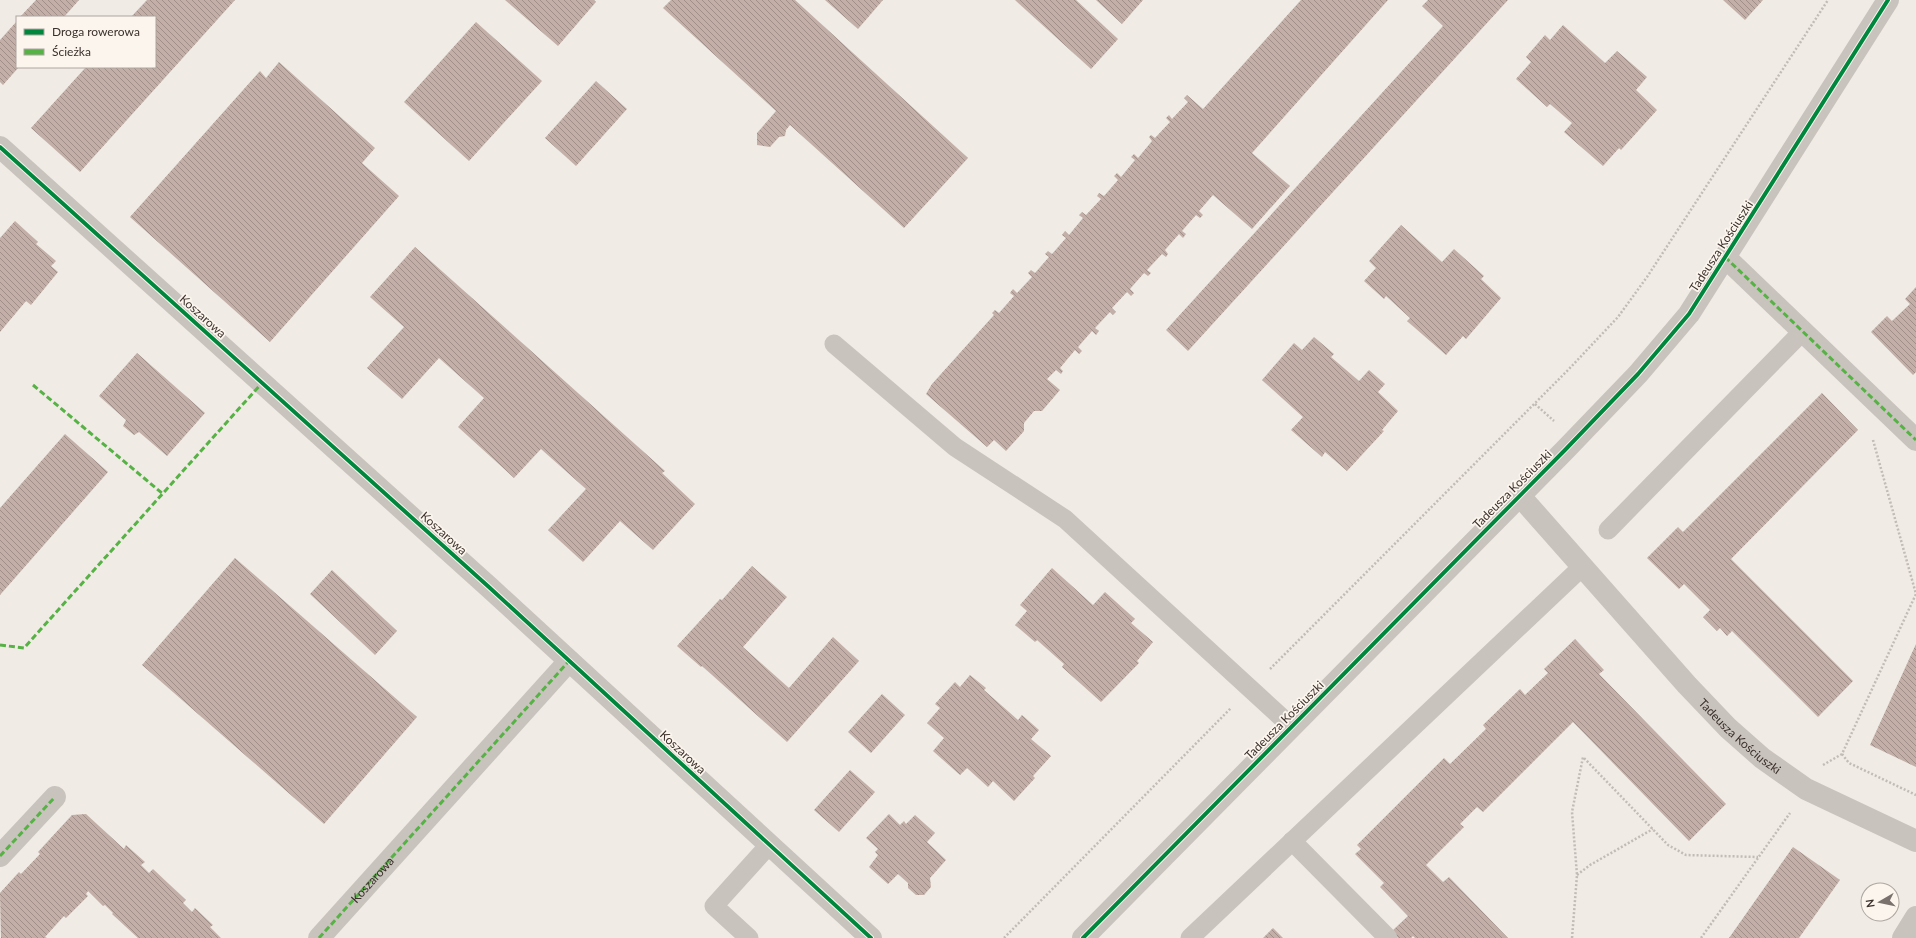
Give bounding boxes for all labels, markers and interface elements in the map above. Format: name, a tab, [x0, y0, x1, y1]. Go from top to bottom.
legend	[16, 16, 156, 68]
text: Droga rowerowa	[52, 24, 140, 39]
text: Ścieżka	[52, 44, 91, 59]
street label: Tadeusza Kościuszki	[1686, 198, 1756, 294]
street label: Koszarowa	[177, 291, 229, 341]
street label: Tadeusza Kościuszki	[1469, 446, 1555, 532]
street label: Koszarowa	[418, 508, 470, 558]
street label: Tadeusza Kościuszki	[1241, 677, 1327, 763]
street label: Tadeusza Kościuszki	[1696, 695, 1784, 777]
street label: Koszarowa	[657, 727, 709, 777]
street label: Koszarowa	[347, 853, 397, 906]
north arrow	[1860, 882, 1900, 922]
text: N	[1863, 898, 1877, 909]

